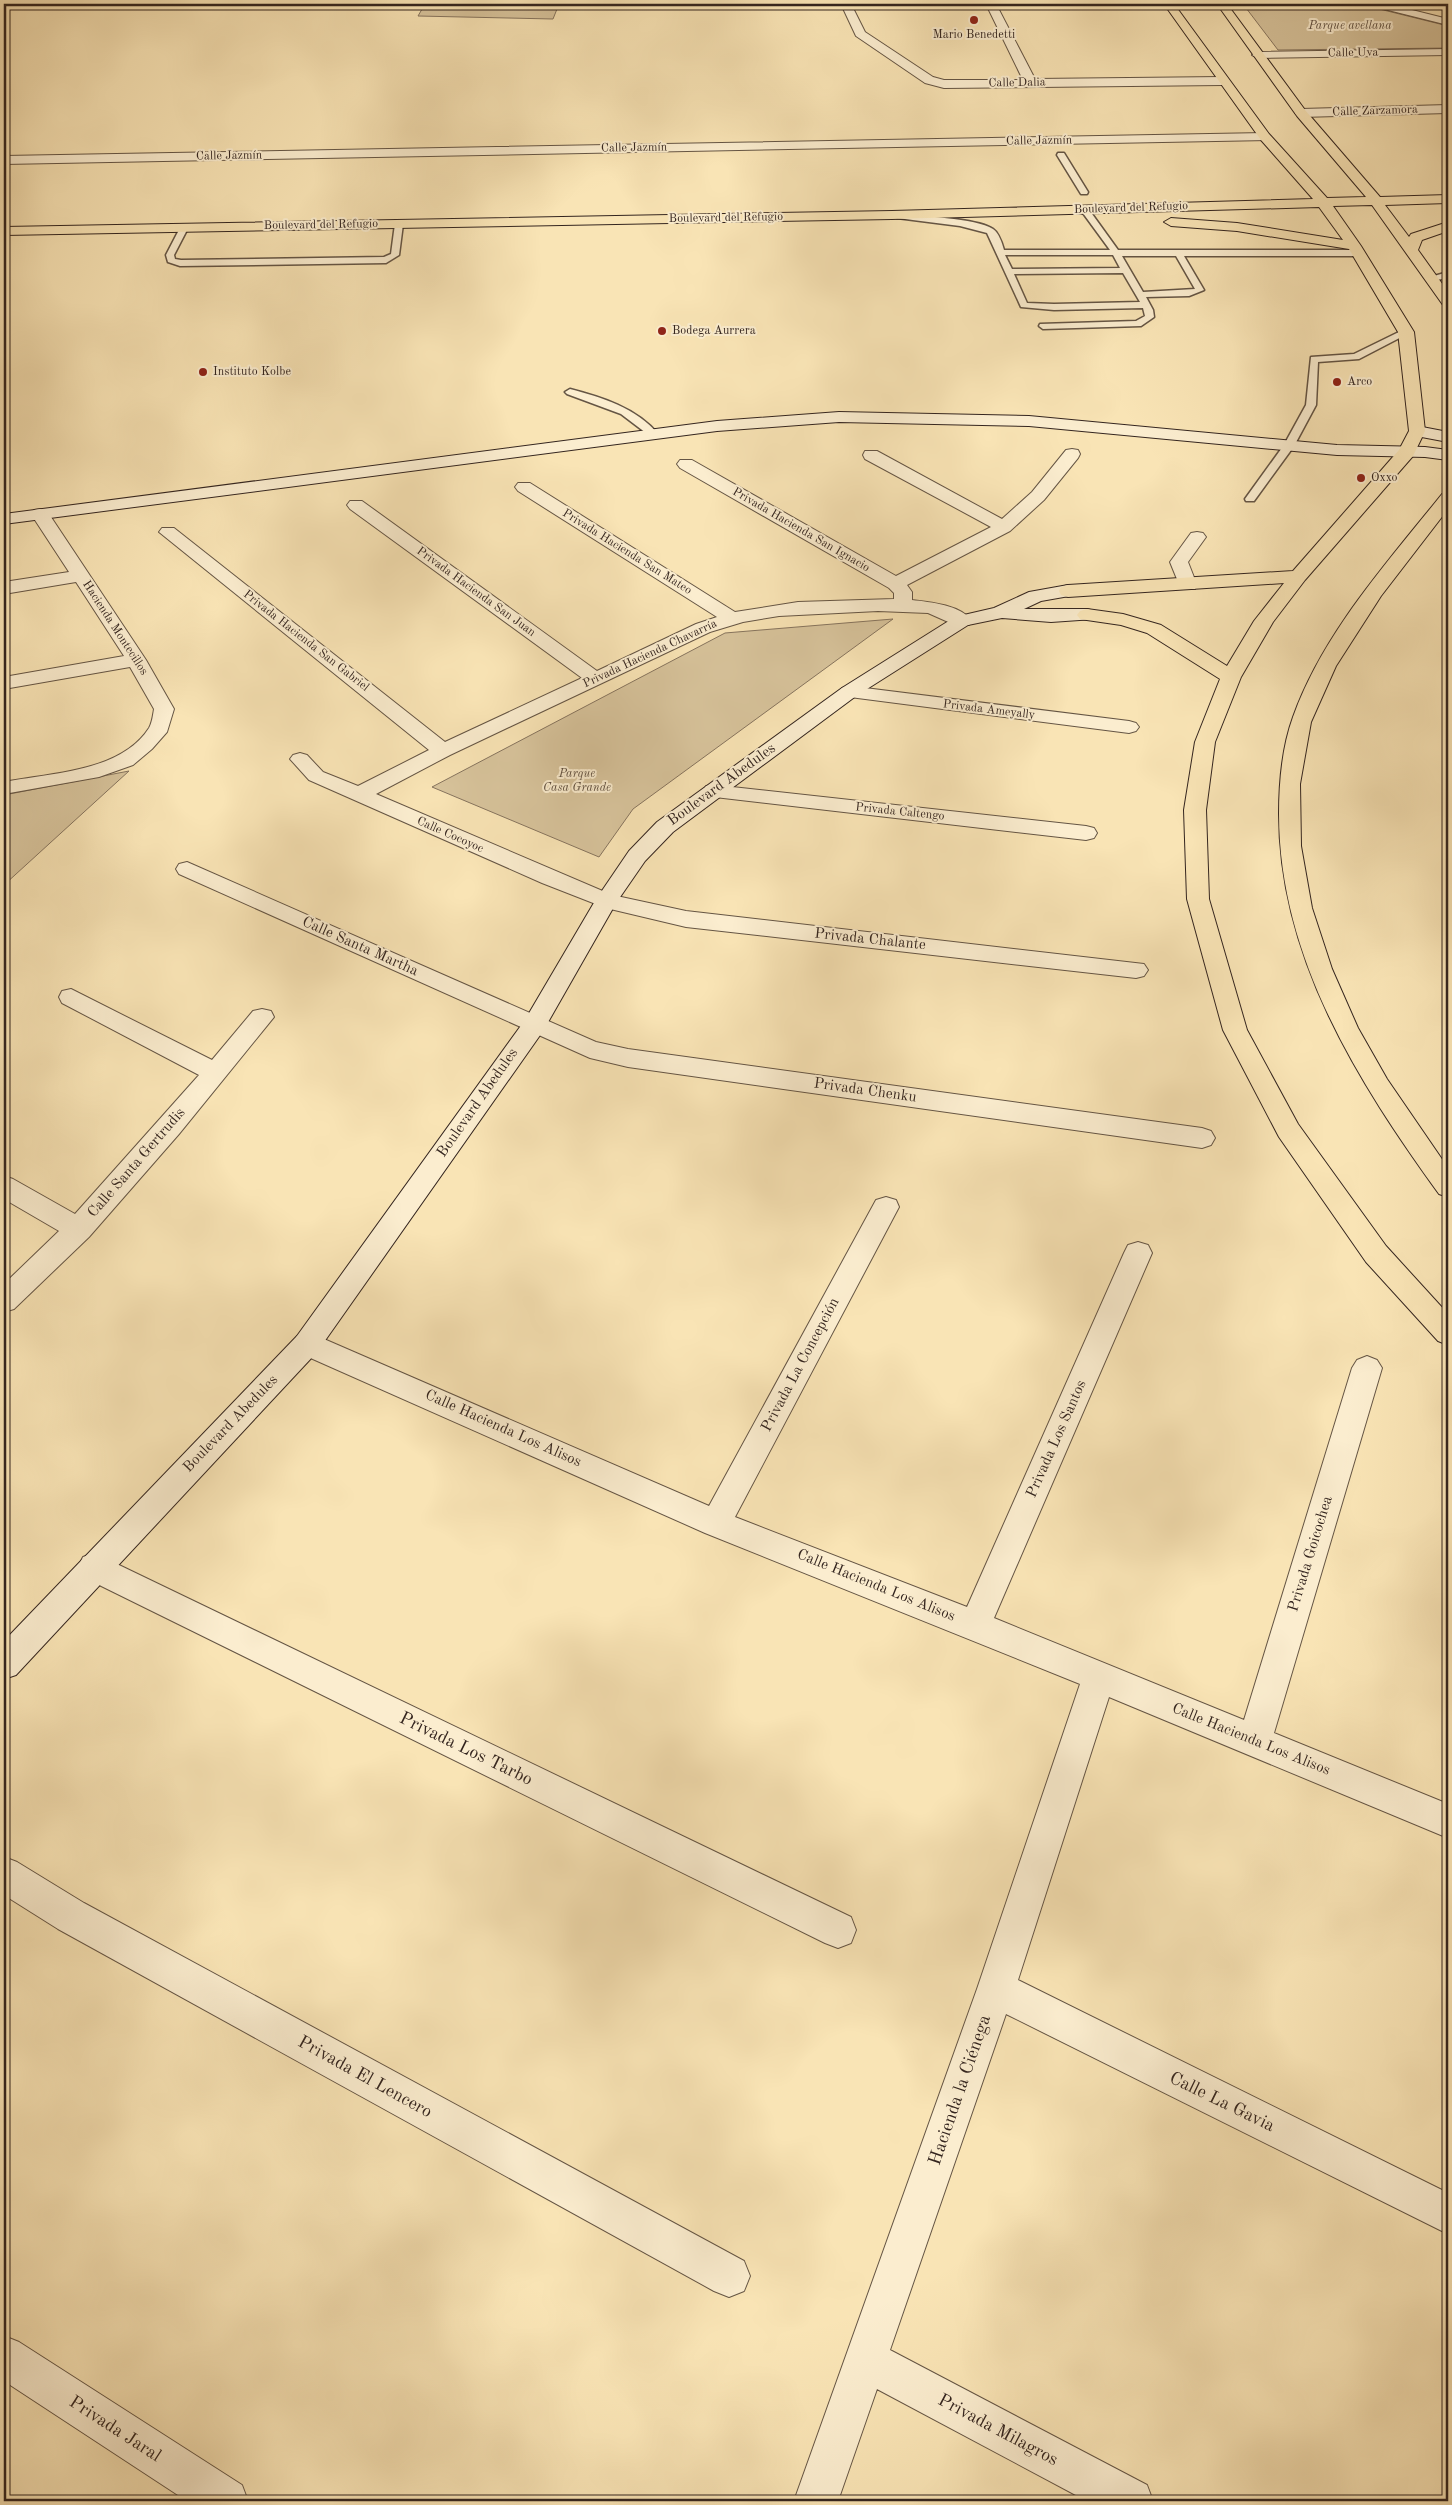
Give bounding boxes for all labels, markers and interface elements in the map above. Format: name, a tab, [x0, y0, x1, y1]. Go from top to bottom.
marker: Mario Benedetti	[968, 14, 980, 26]
park label: Parque avellana	[1307, 20, 1392, 32]
place label: Mario Benedetti	[933, 29, 1015, 41]
street label: Calle Uva	[1328, 47, 1378, 59]
street label: Calle Dalia	[988, 77, 1046, 89]
street label: Calle Zarzamora	[1332, 104, 1418, 118]
street label: Calle Jazmín	[1006, 134, 1073, 148]
street label: Calle Jazmín	[601, 141, 668, 155]
street label: Calle Jazmín	[196, 149, 263, 163]
street label: Boulevard del Refugio	[1074, 200, 1188, 216]
street label: Boulevard del Refugio	[669, 211, 783, 225]
street label: Boulevard del Refugio	[264, 218, 378, 232]
marker: Bodega Aurrera	[656, 325, 668, 337]
place label: Bodega Aurrera	[672, 325, 756, 337]
marker: Instituto Kolbe	[197, 366, 209, 378]
place label: Instituto Kolbe	[213, 366, 291, 378]
marker: Arco	[1331, 376, 1343, 388]
place label: Arco	[1347, 376, 1372, 388]
marker: Oxxo	[1355, 472, 1367, 484]
place label: Oxxo	[1371, 472, 1398, 484]
street label: Privada Hacienda San Ignacio	[730, 486, 872, 574]
street label: Privada Hacienda San Mateo	[560, 507, 694, 597]
street label: Privada Hacienda San Juan	[414, 545, 538, 639]
street label: Hacienda Montecillos	[80, 579, 150, 677]
street label: Privada Hacienda San Gabriel	[241, 588, 371, 694]
street label: Privada Hacienda Chavarría	[581, 618, 719, 690]
street label: Privada Ameyally	[942, 698, 1036, 722]
street label: Boulevard Abedules	[665, 741, 779, 829]
park label: Parque Casa Grande	[543, 768, 611, 794]
street label: Privada Caltengo	[855, 801, 945, 823]
street label: Calle Cocoyoc	[415, 815, 485, 855]
street label: Calle Santa Martha	[300, 915, 421, 980]
street label: Privada Chalante	[813, 927, 927, 953]
street label: Boulevard Abedules	[435, 1046, 521, 1160]
street label: Privada Chenku	[813, 1076, 917, 1106]
street label: Calle Santa Gertrudis	[85, 1105, 189, 1221]
street label: Privada La Concepción	[759, 1296, 843, 1434]
street label: Boulevard Abedules	[181, 1372, 281, 1476]
street label: Privada Los Santos	[1024, 1378, 1090, 1500]
street label: Calle Hacienda Los Alisos	[423, 1388, 583, 1470]
street label: Privada Goicochea	[1286, 1494, 1336, 1614]
street label: Calle Hacienda Los Alisos	[795, 1547, 957, 1625]
street label: Calle Hacienda Los Alisos	[1170, 1701, 1332, 1779]
street label: Privada Los Tarbo	[397, 1709, 536, 1789]
street label: Hacienda la Ciénega	[926, 2012, 994, 2167]
street label: Privada El Lencero	[295, 2033, 435, 2121]
street label: Calle La Gavia	[1167, 2069, 1278, 2135]
street label: Privada Milagros	[935, 2391, 1061, 2469]
street label: Privada Jaral	[66, 2393, 164, 2465]

